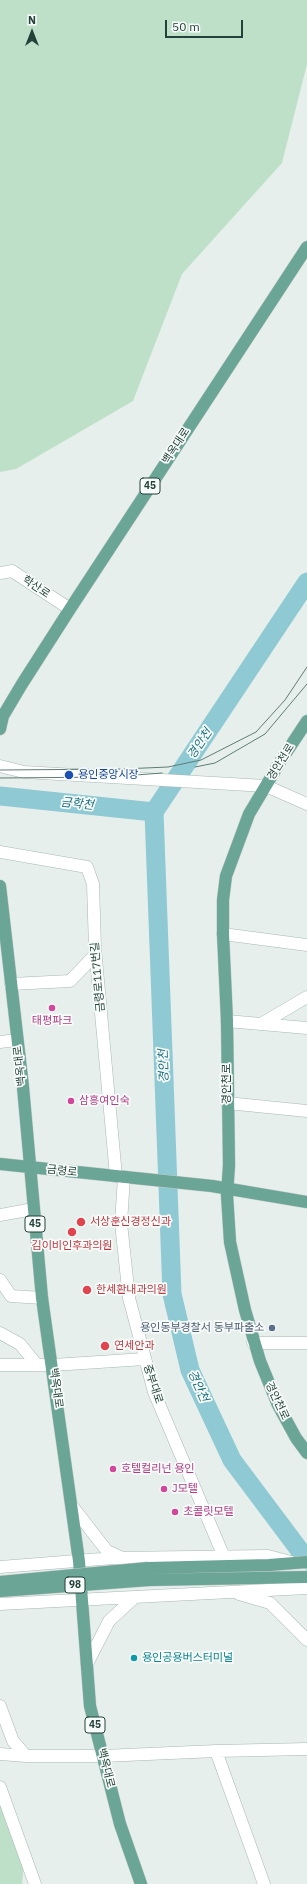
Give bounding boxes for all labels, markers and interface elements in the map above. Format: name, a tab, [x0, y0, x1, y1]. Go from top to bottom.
north arrow	[12, 12, 52, 52]
scale bar	[167, 12, 245, 38]
text: N	[28, 13, 36, 27]
text: 50 m	[172, 19, 200, 34]
street label: 백옥대로	[159, 425, 193, 467]
road number: 45	[140, 478, 160, 494]
street label: 학산로	[20, 573, 52, 601]
water label: 경안천	[185, 726, 215, 762]
street label: 경안천로	[265, 741, 297, 783]
place label: 용인중앙시장	[78, 768, 139, 782]
marker: 용인중앙시장	[63, 769, 75, 781]
water label: 금학천	[60, 795, 94, 813]
street label: 금령로117번길	[88, 941, 108, 1013]
marker: 태평파크	[47, 1003, 57, 1013]
place label: 태평파크	[32, 1014, 72, 1028]
street label: 백옥대로	[11, 1045, 29, 1087]
water label: 경안천	[156, 1049, 172, 1083]
street label: 경안천로	[220, 1064, 234, 1104]
place label: 삼흥여인숙	[79, 1094, 130, 1108]
marker: 삼흥여인숙	[66, 1096, 76, 1106]
street label: 금령로	[46, 1163, 78, 1179]
place label: 서상훈신경정신과	[90, 1215, 171, 1229]
road number: 45	[25, 1216, 45, 1232]
marker: 서상훈신경정신과	[75, 1216, 87, 1228]
marker: 김이비인후과의원	[66, 1226, 78, 1238]
place label: 김이비인후과의원	[32, 1239, 112, 1253]
place label: 한세환내과의원	[96, 1283, 167, 1297]
marker: 한세환내과의원	[81, 1284, 93, 1296]
place label: 용인동부경찰서 동부파출소	[140, 1321, 264, 1335]
marker: 용인동부경찰서 동부파출소	[267, 1323, 277, 1333]
place label: 연세안과	[114, 1339, 154, 1353]
marker: 연세안과	[99, 1340, 111, 1352]
street label: 중부대로	[140, 1363, 166, 1405]
street label: 백옥대로	[47, 1367, 65, 1409]
water label: 경안천	[185, 1368, 211, 1404]
street label: 경안천로	[262, 1380, 292, 1422]
place label: 호텔컬리넌 용인	[121, 1462, 194, 1476]
marker: 호텔컬리넌 용인	[108, 1464, 118, 1474]
place label: J모텔	[172, 1482, 198, 1496]
marker: J모텔	[159, 1484, 169, 1494]
place label: 초콜릿모텔	[183, 1505, 234, 1519]
marker: 초콜릿모텔	[170, 1507, 180, 1517]
road number: 98	[65, 1577, 85, 1593]
place label: 용인공용버스터미널	[142, 1651, 233, 1665]
marker: 용인공용버스터미널	[129, 1653, 139, 1663]
road number: 45	[85, 1717, 105, 1733]
street label: 백옥대로	[95, 1747, 117, 1789]

